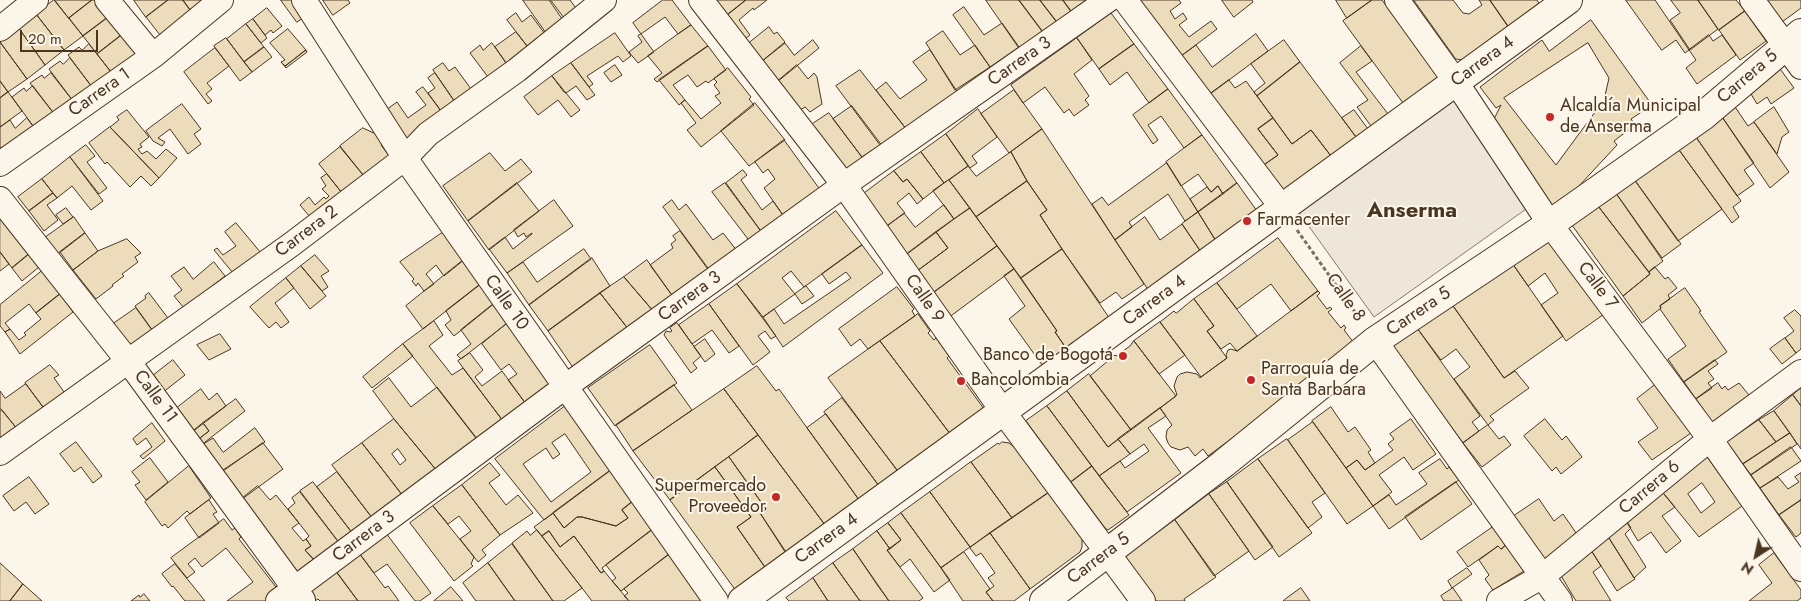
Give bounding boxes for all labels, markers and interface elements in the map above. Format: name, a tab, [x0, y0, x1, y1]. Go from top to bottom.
scale bar	[22, 20, 100, 52]
text: 20 m	[28, 28, 62, 50]
street label: Carrera 3	[984, 32, 1056, 92]
street label: Carrera 4	[1447, 32, 1519, 92]
street label: Carrera 5	[1713, 45, 1783, 109]
street label: Carrera 1	[65, 64, 135, 122]
place label: Alcaldía Municipal de Anserma	[1560, 96, 1701, 138]
marker: Alcaldía Municipal de Anserma	[1544, 111, 1556, 123]
district label: Anserma	[1367, 199, 1457, 225]
street label: Carrera 2	[271, 201, 343, 263]
place label: Farmacenter	[1257, 210, 1350, 232]
marker: Farmacenter	[1241, 215, 1253, 227]
street label: Calle 7	[1572, 258, 1622, 314]
street label: Carrera 3	[654, 267, 726, 327]
street label: Calle 8	[1321, 270, 1369, 326]
street label: Calle 10	[479, 271, 533, 335]
street label: Calle 9	[900, 271, 948, 327]
street label: Carrera 4	[1119, 271, 1191, 331]
street label: Carrera 5	[1383, 283, 1455, 341]
place label: Banco de Bogotá	[983, 345, 1113, 367]
marker: Banco de Bogotá	[1117, 350, 1129, 362]
place label: Parroquía de Santa Barbara	[1261, 359, 1366, 402]
street label: Calle 11	[129, 366, 181, 428]
place label: Bancolombia	[971, 370, 1069, 392]
marker: Parroquía de Santa Barbara	[1245, 374, 1257, 386]
marker: Bancolombia	[955, 375, 967, 387]
street label: Carrera 6	[1615, 456, 1685, 520]
place label: Supermercado Proveedor	[654, 476, 766, 518]
marker: Supermercado Proveedor	[770, 491, 782, 503]
street label: Carrera 3	[329, 507, 399, 567]
street label: Carrera 4	[791, 509, 863, 569]
street label: Carrera 5	[1063, 528, 1135, 590]
north arrow	[1731, 531, 1781, 581]
text: N	[1737, 557, 1758, 580]

